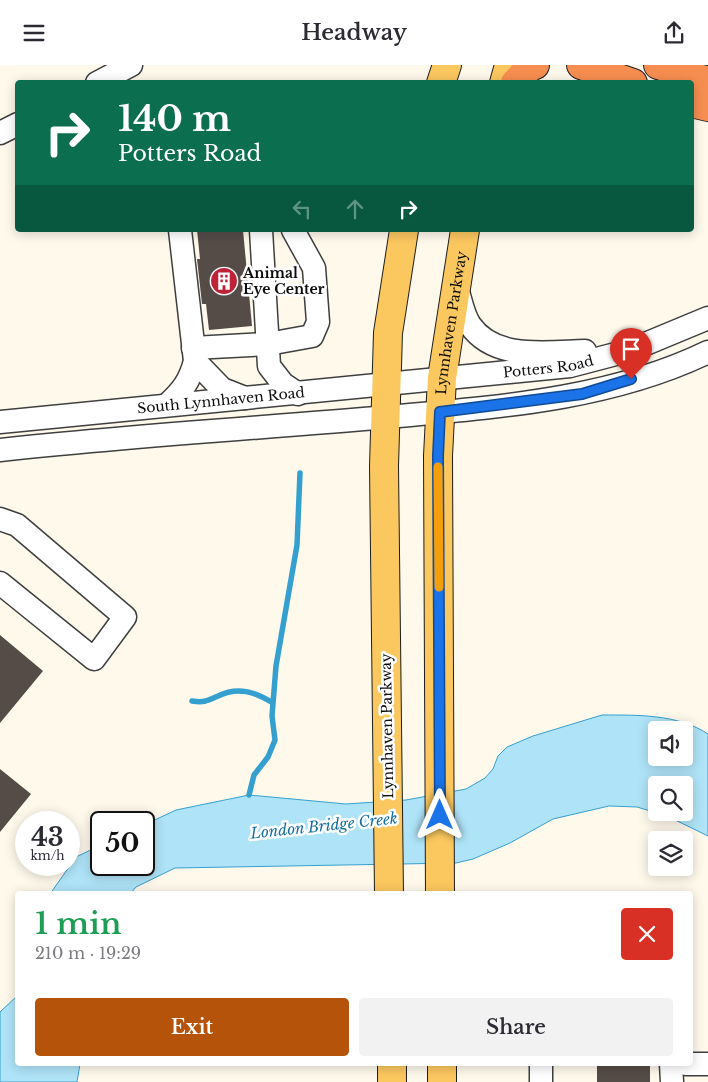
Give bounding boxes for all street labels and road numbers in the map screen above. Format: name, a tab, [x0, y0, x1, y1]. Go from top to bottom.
street label: Lynnhaven Parkway	[432, 250, 471, 395]
street label: Potters Road	[502, 351, 596, 382]
street label: South Lynnhaven Road	[136, 383, 306, 417]
street label: Lynnhaven Parkway	[377, 653, 397, 799]

